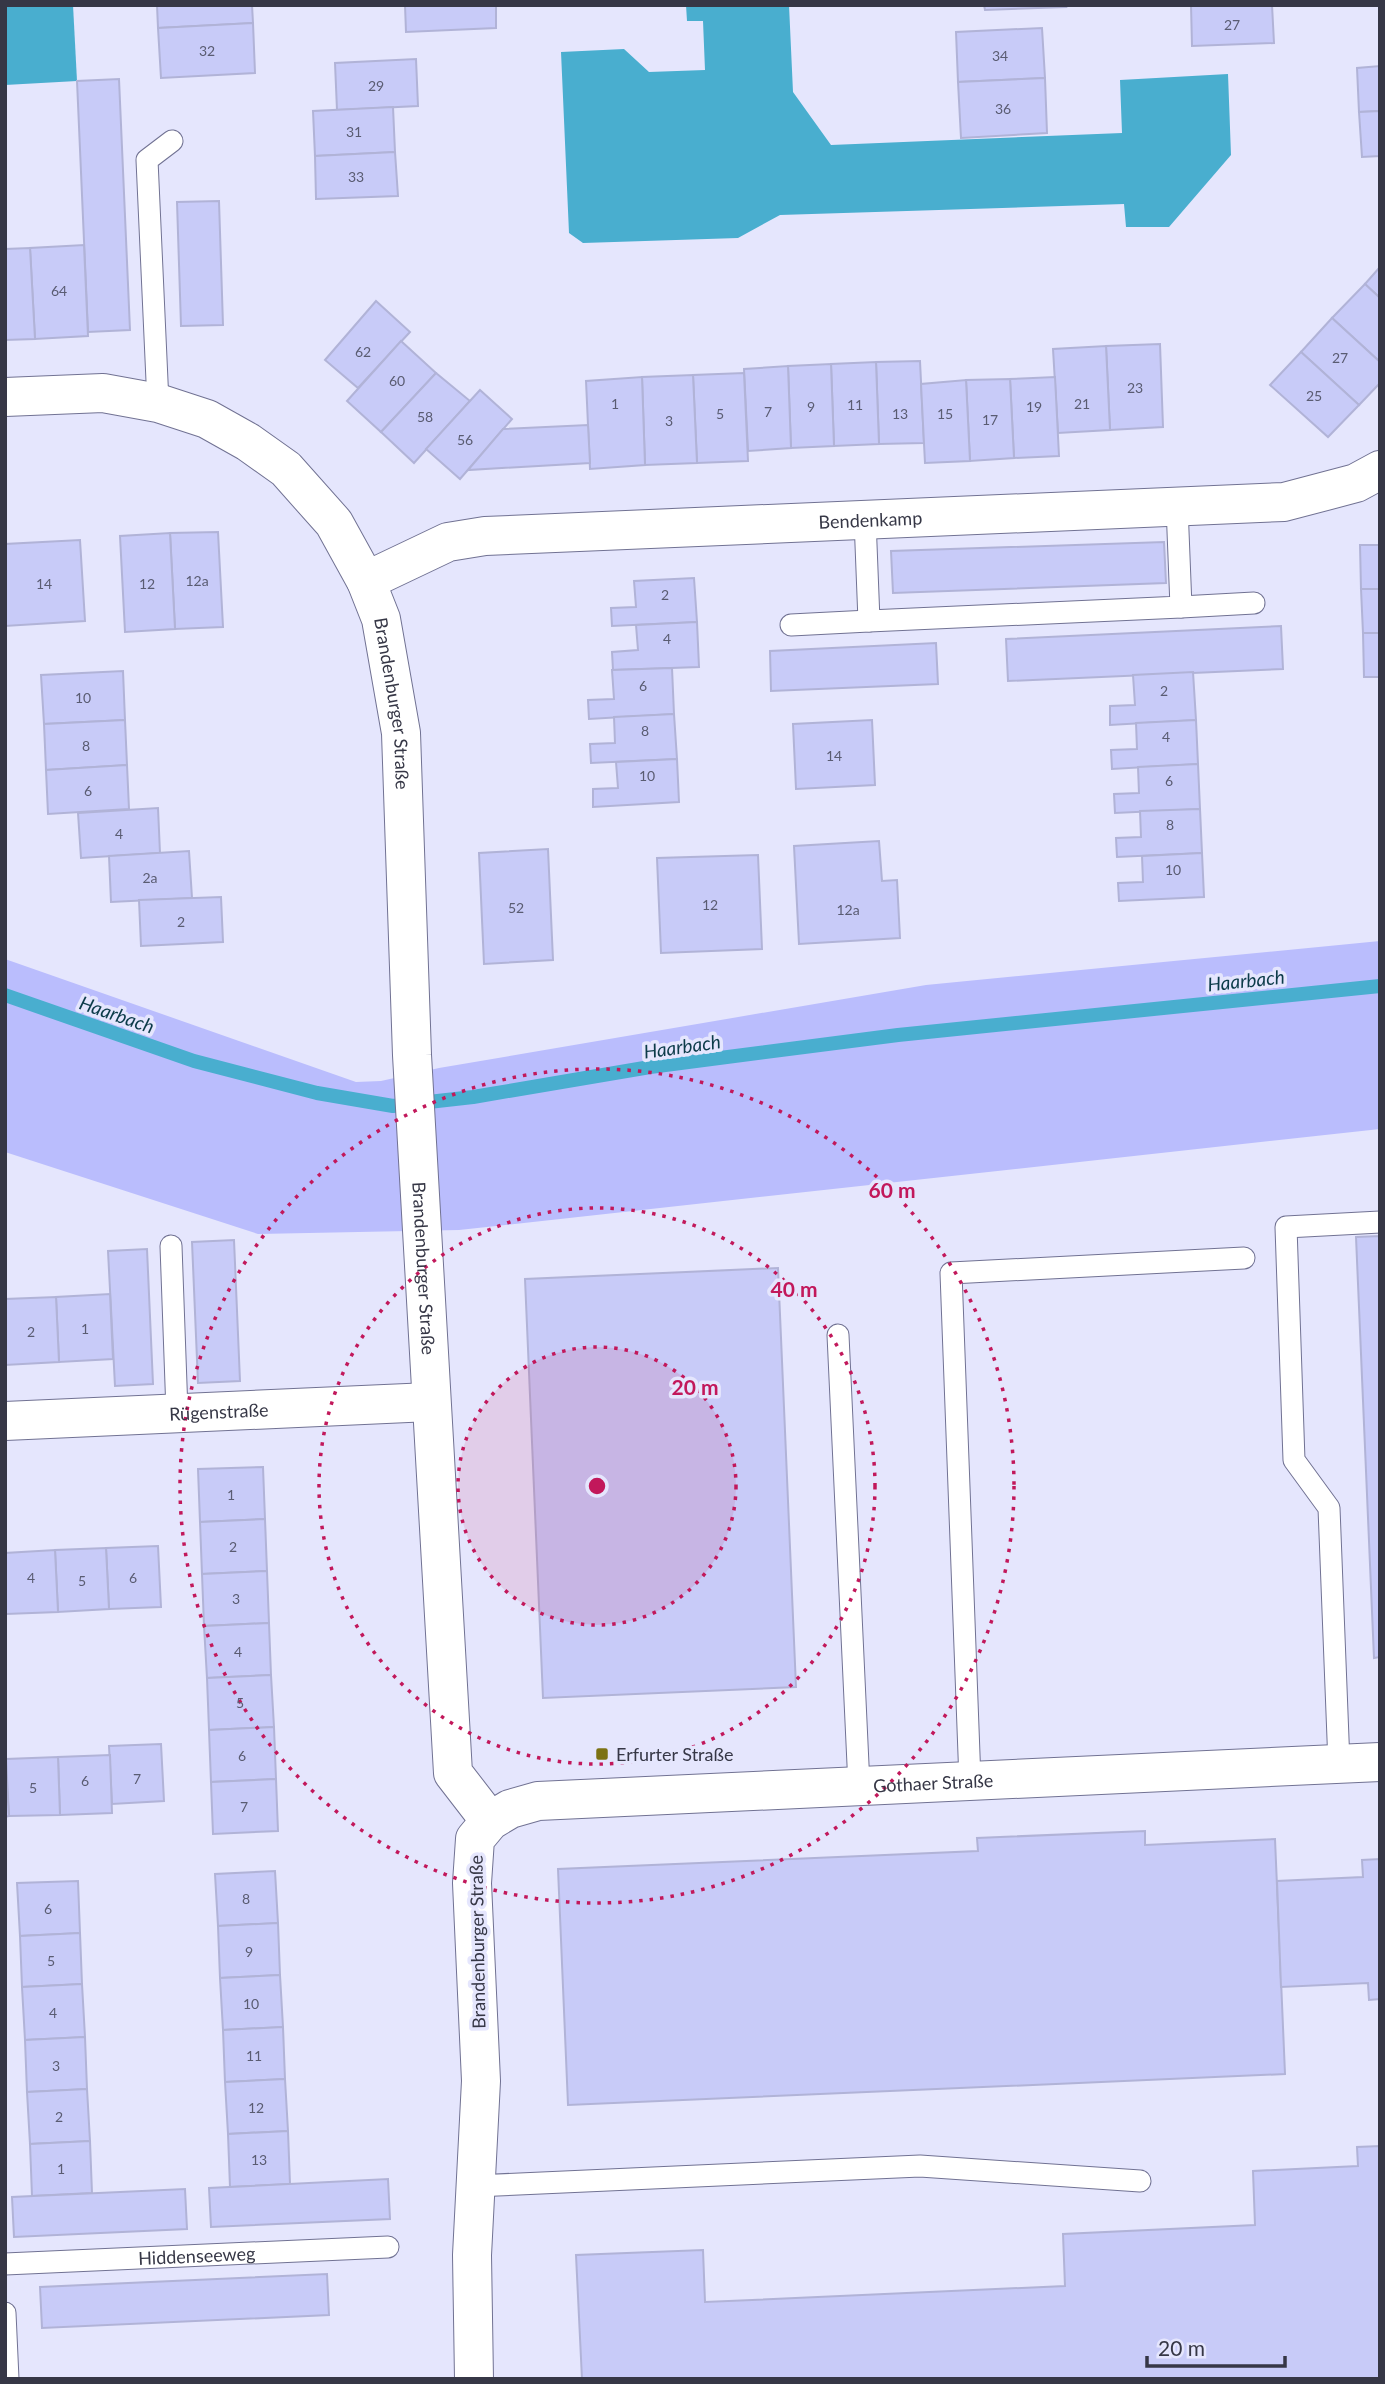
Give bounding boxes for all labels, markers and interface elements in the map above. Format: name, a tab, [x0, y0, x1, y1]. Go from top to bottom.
house number: 27	[1224, 16, 1240, 33]
house number: 32	[199, 42, 215, 59]
house number: 34	[992, 47, 1008, 64]
house number: 29	[368, 77, 384, 94]
house number: 36	[995, 100, 1011, 117]
house number: 31	[346, 123, 362, 140]
house number: 33	[348, 168, 364, 185]
house number: 64	[51, 282, 67, 299]
house number: 62	[355, 343, 371, 360]
house number: 27	[1332, 349, 1348, 366]
house number: 60	[389, 372, 405, 389]
house number: 23	[1127, 379, 1143, 396]
house number: 25	[1306, 387, 1322, 404]
house number: 1	[611, 395, 619, 412]
house number: 21	[1074, 395, 1090, 412]
house number: 11	[847, 396, 863, 413]
house number: 9	[807, 398, 815, 415]
house number: 19	[1026, 398, 1042, 415]
house number: 7	[764, 403, 772, 420]
house number: 5	[716, 405, 724, 422]
house number: 13	[892, 405, 908, 422]
house number: 15	[937, 405, 953, 422]
house number: 58	[417, 408, 433, 425]
house number: 17	[982, 411, 998, 428]
house number: 3	[665, 412, 673, 429]
house number: 56	[457, 431, 473, 448]
street label: Bendenkamp	[818, 506, 923, 533]
house number: 12a	[185, 572, 209, 589]
house number: 14	[36, 575, 52, 592]
house number: 12	[139, 575, 155, 592]
house number: 2	[661, 586, 669, 603]
street label: Brandenburger Straße	[370, 616, 414, 790]
house number: 4	[663, 630, 671, 647]
house number: 6	[639, 677, 647, 694]
house number: 2	[1160, 682, 1168, 699]
house number: 10	[75, 689, 91, 706]
house number: 8	[641, 722, 649, 739]
house number: 4	[1162, 728, 1170, 745]
house number: 8	[82, 737, 90, 754]
house number: 14	[826, 747, 842, 764]
house number: 10	[639, 767, 655, 784]
house number: 6	[1165, 772, 1173, 789]
house number: 6	[84, 782, 92, 799]
house number: 8	[1166, 816, 1174, 833]
house number: 4	[115, 825, 123, 842]
house number: 10	[1165, 861, 1181, 878]
house number: 2a	[142, 869, 158, 886]
house number: 12	[702, 896, 718, 913]
house number: 52	[508, 899, 524, 916]
house number: 12a	[836, 901, 860, 918]
house number: 2	[177, 913, 185, 930]
water label: Haarbach	[1206, 965, 1286, 995]
water label: Haarbach	[77, 991, 157, 1037]
water label: Haarbach	[642, 1029, 722, 1063]
text: 60 m	[868, 1177, 916, 1202]
street label: Brandenburger Straße	[408, 1181, 440, 1356]
text: 40 m	[770, 1276, 818, 1301]
house number: 1	[81, 1320, 89, 1337]
house number: 2	[27, 1323, 35, 1340]
text: 20 m	[671, 1374, 719, 1399]
street label: Rügenstraße	[169, 1398, 269, 1425]
centre of rings	[585, 1474, 609, 1498]
house number: 1	[227, 1486, 235, 1503]
house number: 2	[229, 1538, 237, 1555]
house number: 4	[27, 1569, 35, 1586]
house number: 6	[129, 1569, 137, 1586]
house number: 5	[78, 1572, 86, 1589]
house number: 3	[232, 1590, 240, 1607]
house number: 4	[234, 1643, 242, 1660]
house number: 5	[236, 1694, 244, 1711]
place label: Erfurter Straße	[616, 1743, 733, 1765]
marker: Erfurter Straße	[594, 1746, 610, 1762]
house number: 6	[238, 1747, 246, 1764]
street label: Gothaer Straße	[873, 1769, 994, 1796]
house number: 7	[133, 1770, 141, 1787]
house number: 6	[81, 1772, 89, 1789]
house number: 5	[29, 1779, 37, 1796]
house number: 7	[240, 1798, 248, 1815]
street label: Brandenburger Straße	[464, 1855, 490, 2029]
house number: 8	[242, 1890, 250, 1907]
house number: 6	[44, 1900, 52, 1917]
house number: 9	[245, 1943, 253, 1960]
house number: 5	[47, 1952, 55, 1969]
house number: 10	[243, 1995, 259, 2012]
house number: 4	[49, 2004, 57, 2021]
house number: 11	[246, 2047, 262, 2064]
house number: 3	[52, 2057, 60, 2074]
house number: 12	[248, 2099, 264, 2116]
house number: 2	[55, 2108, 63, 2125]
house number: 13	[251, 2151, 267, 2168]
house number: 1	[57, 2160, 65, 2177]
street label: Hiddenseeweg	[138, 2242, 256, 2269]
scale bar	[1147, 2324, 1285, 2368]
text: 20 m	[1158, 2335, 1205, 2360]

